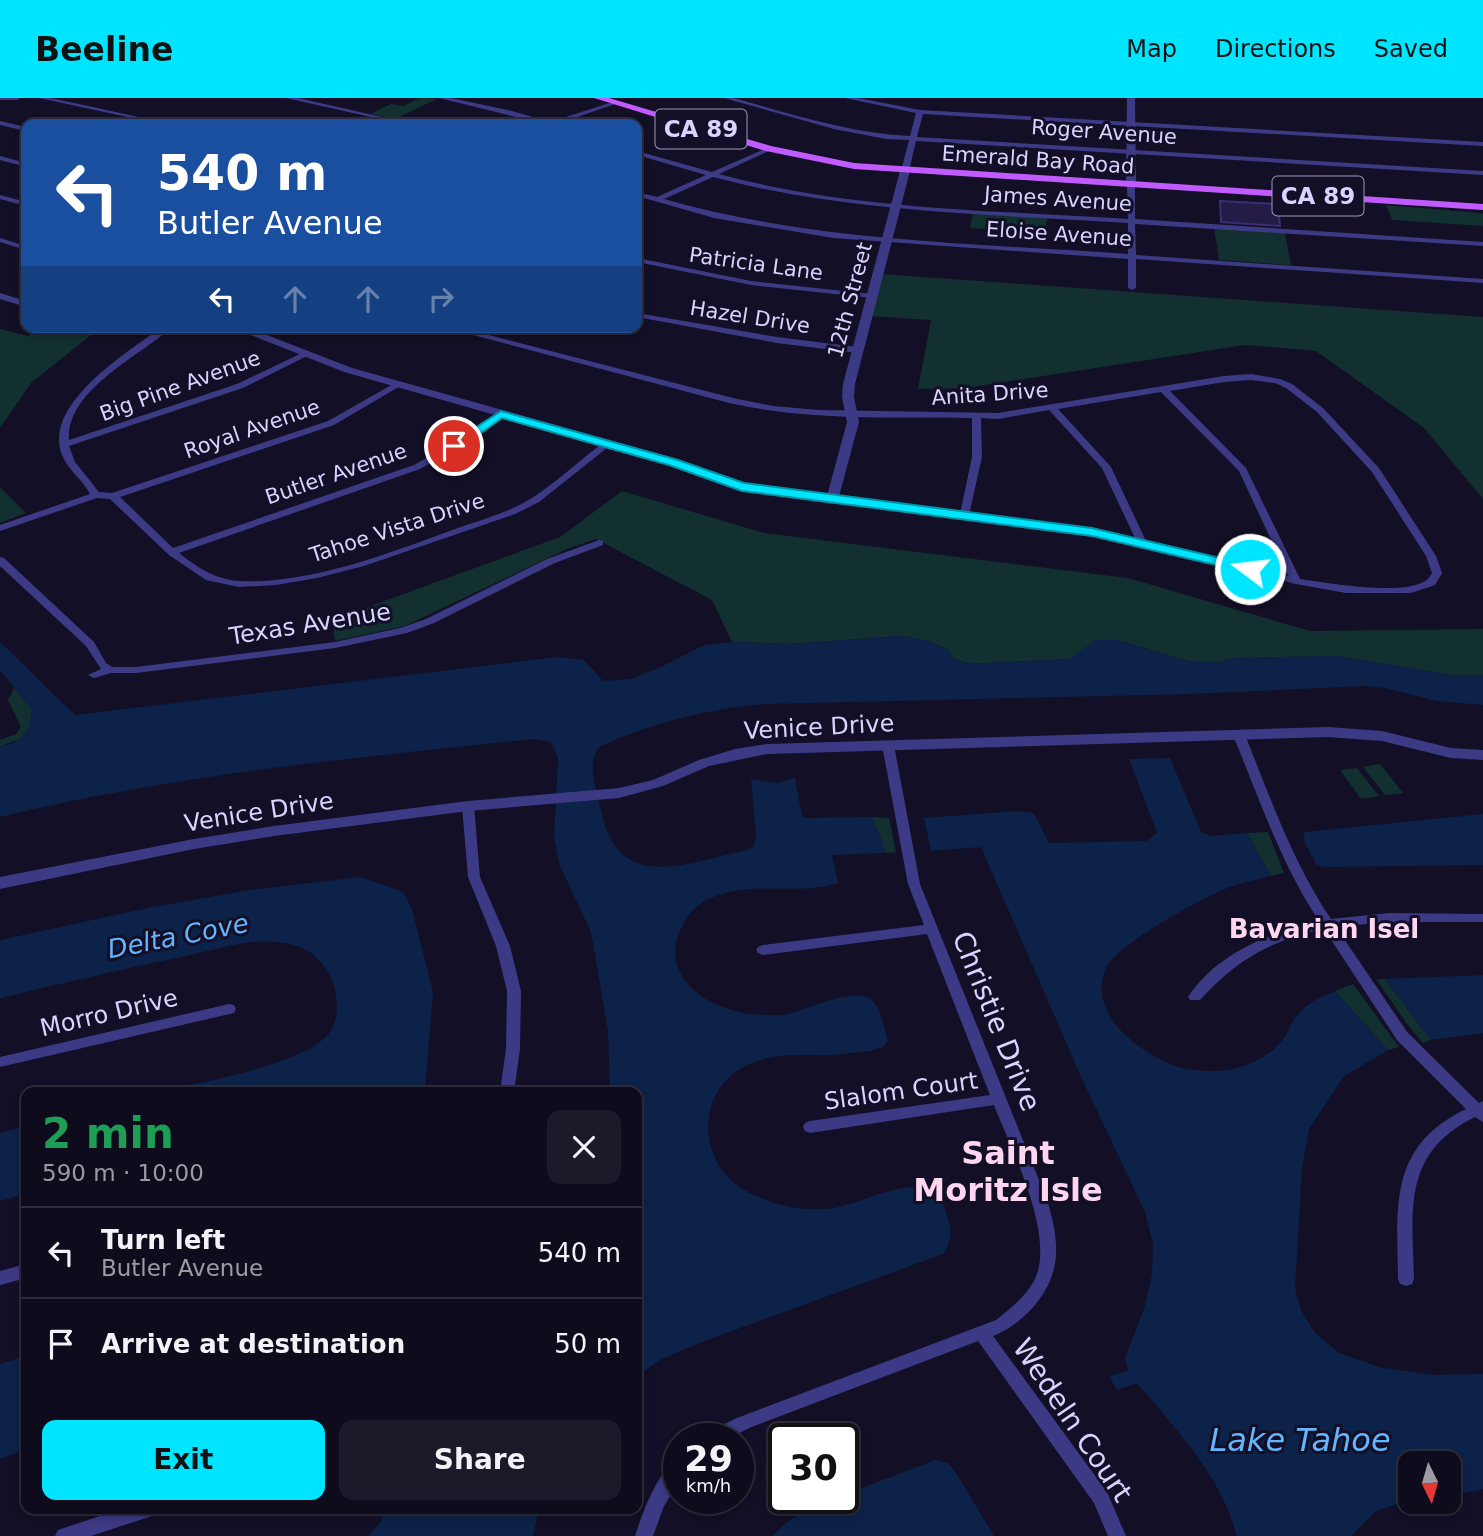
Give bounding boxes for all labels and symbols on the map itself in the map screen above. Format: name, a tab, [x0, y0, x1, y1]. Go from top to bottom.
road number: CA 89	[656, 110, 746, 148]
street label: Roger Avenue	[1030, 115, 1178, 149]
street label: Emerald Bay Road	[941, 141, 1135, 179]
road number: CA 89	[1272, 176, 1364, 216]
street label: James Avenue	[981, 182, 1133, 216]
street label: Eloise Avenue	[985, 217, 1133, 251]
street label: 12th Street	[823, 240, 877, 360]
street label: Patricia Lane	[687, 243, 825, 285]
street label: Hazel Drive	[688, 296, 812, 338]
street label: Big Pine Avenue	[96, 346, 264, 426]
street label: Anita Drive	[931, 378, 1049, 410]
street label: Royal Avenue	[181, 394, 323, 464]
pin	[424, 416, 484, 476]
street label: Butler Avenue	[262, 439, 410, 509]
street label: Tahoe Vista Drive	[306, 488, 487, 568]
position arrow	[1213, 532, 1287, 606]
street label: Texas Avenue	[226, 597, 393, 651]
street label: Venice Drive	[743, 709, 895, 745]
street label: Venice Drive	[182, 786, 336, 838]
water label: Delta Cove	[105, 908, 251, 964]
district label: Bavarian Isel	[1229, 914, 1419, 944]
street label: Christie Drive	[946, 927, 1048, 1116]
street label: Morro Drive	[37, 984, 181, 1042]
street label: Slalom Court	[822, 1066, 980, 1116]
district label: Saint Moritz Isle	[913, 1134, 1103, 1209]
street label: Wedeln Court	[1006, 1332, 1139, 1508]
water label: Lake Tahoe	[1209, 1421, 1391, 1459]
speed limit sign: 30	[768, 1423, 859, 1514]
north arrow	[1398, 1451, 1461, 1514]

